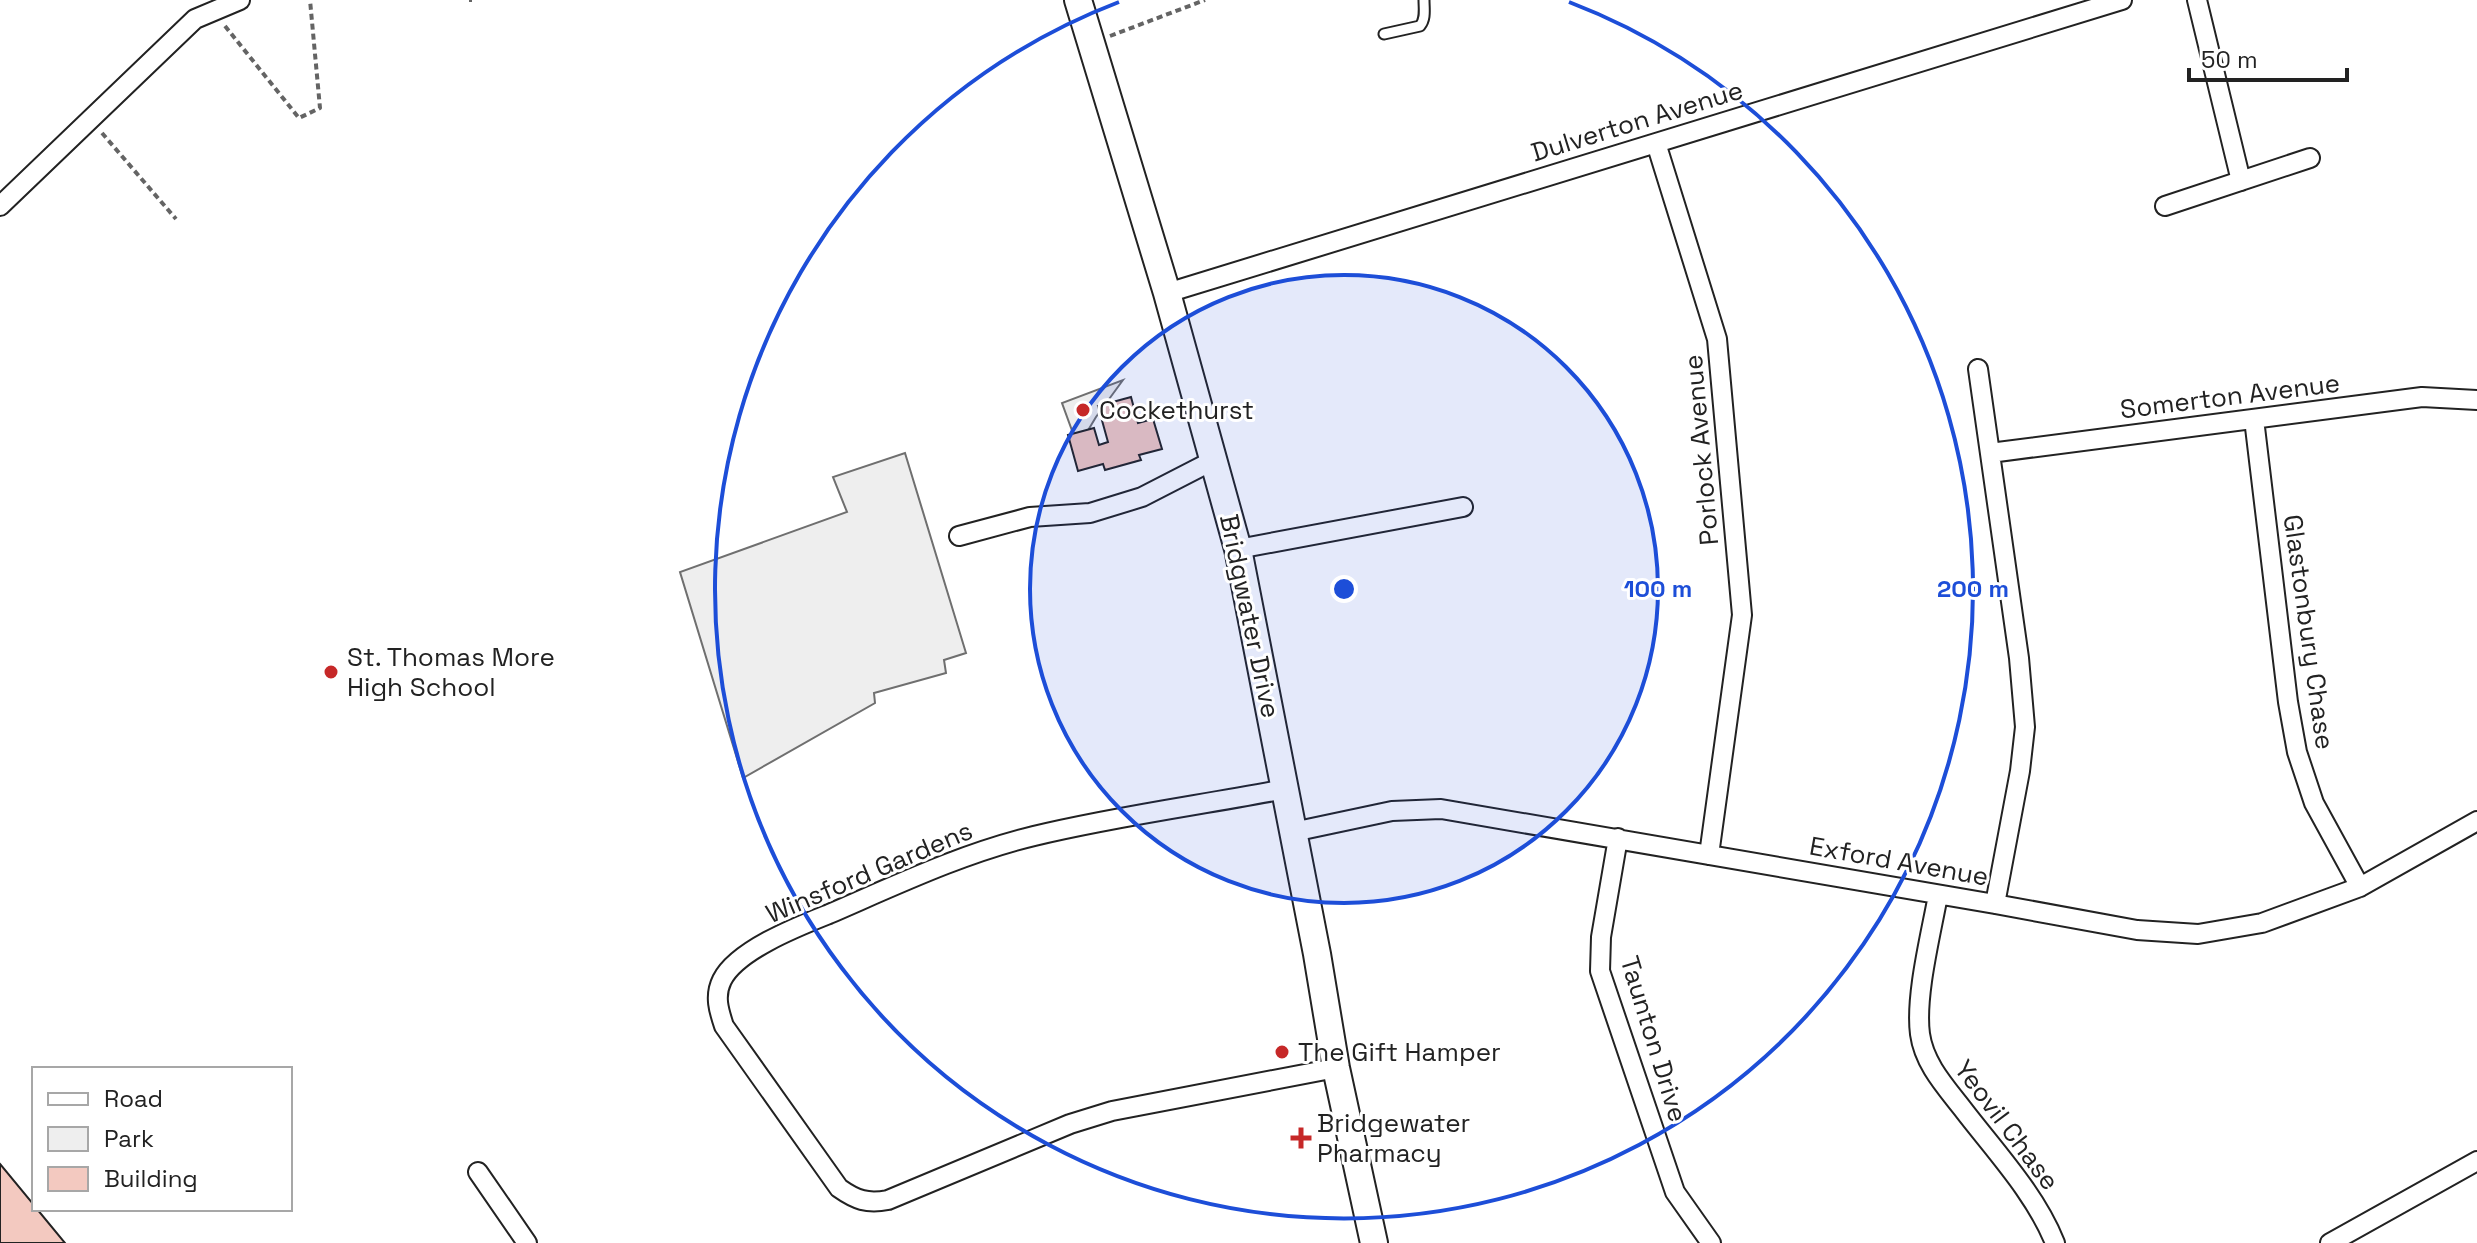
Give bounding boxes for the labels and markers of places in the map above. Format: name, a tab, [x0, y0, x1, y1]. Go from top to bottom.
place label: Cockethurst	[1099, 393, 1254, 427]
marker: Cockethurst	[1074, 401, 1092, 419]
centre of rings	[1330, 575, 1358, 603]
place label: St. Thomas More High School	[347, 640, 555, 704]
marker: St. Thomas More High School	[322, 663, 340, 681]
place label: The Gift Hamper	[1298, 1035, 1501, 1069]
marker: The Gift Hamper	[1273, 1043, 1291, 1061]
place label: Bridgewater Pharmacy	[1317, 1106, 1470, 1170]
marker: Bridgewater Pharmacy	[1292, 1129, 1310, 1147]

